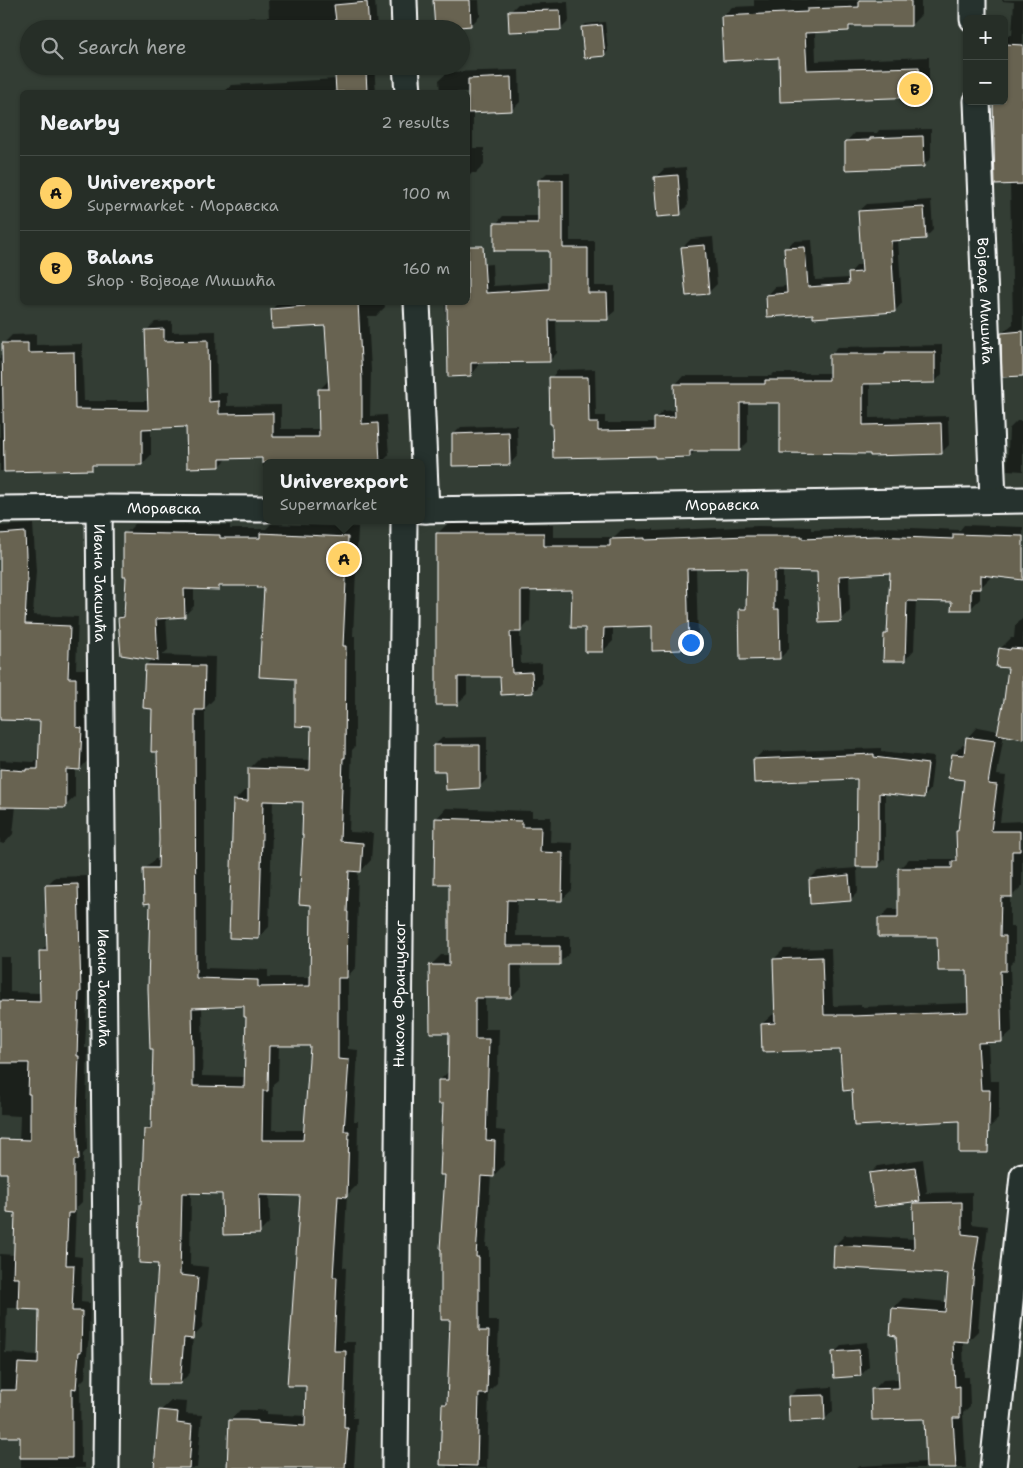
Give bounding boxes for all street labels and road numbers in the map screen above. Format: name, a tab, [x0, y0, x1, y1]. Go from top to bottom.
street label: Војводе Мишића	[972, 237, 998, 365]
street label: Моравска	[685, 494, 760, 516]
street label: Моравска	[127, 498, 202, 519]
street label: Ивана Јакшића	[89, 524, 110, 643]
street label: Николе Француског	[389, 920, 410, 1068]
street label: Ивана Јакшића	[93, 929, 114, 1048]

